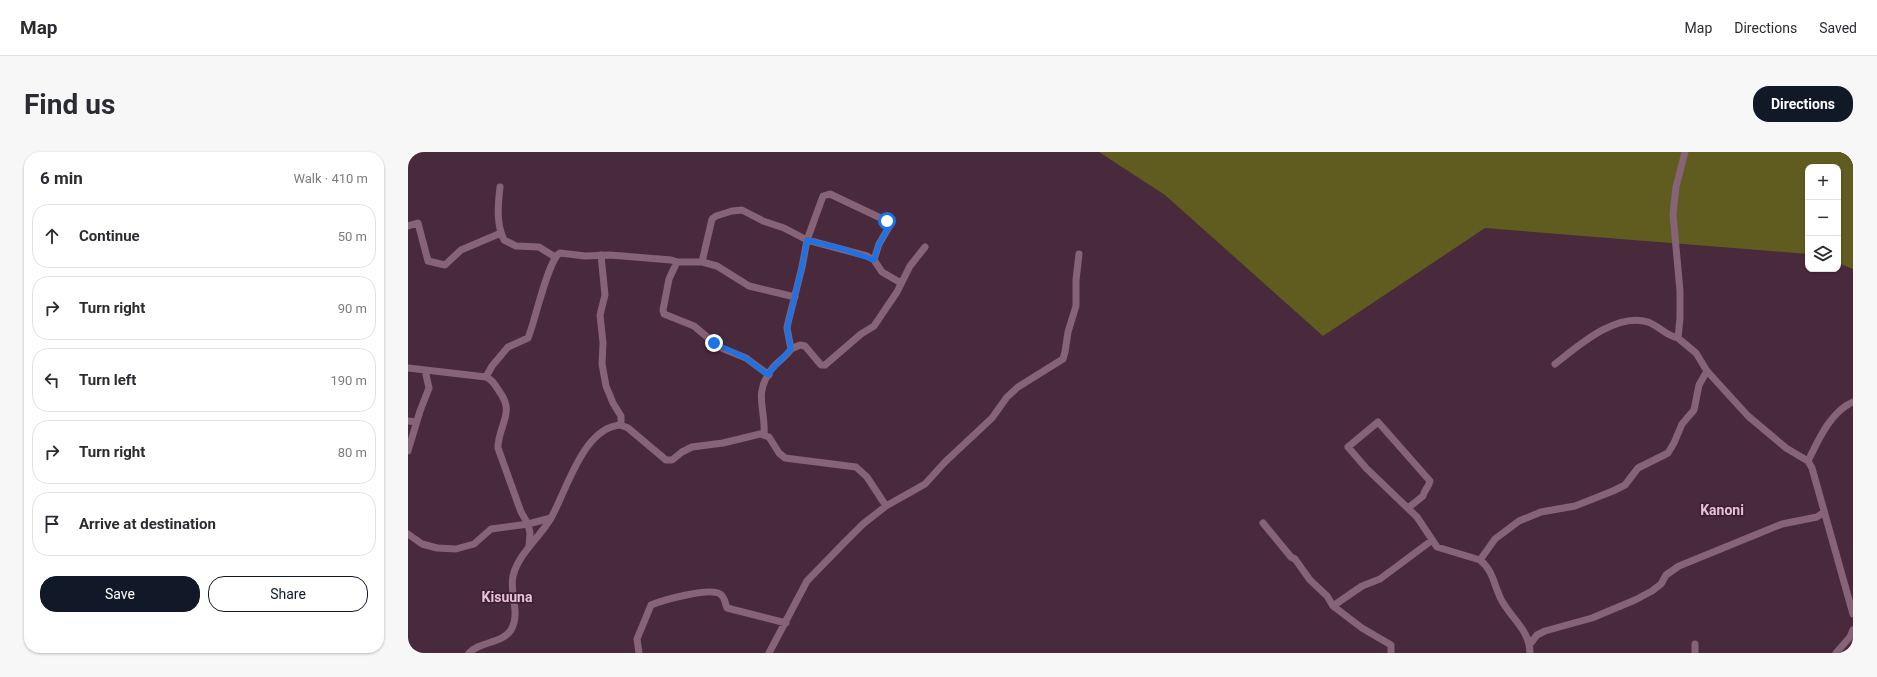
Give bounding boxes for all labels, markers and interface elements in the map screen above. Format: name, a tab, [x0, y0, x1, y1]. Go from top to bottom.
text: Map	[20, 16, 58, 39]
text: Map	[1685, 20, 1712, 36]
text: Directions	[1734, 20, 1797, 36]
text: Saved	[1819, 20, 1857, 36]
button: Directions	[1753, 86, 1853, 122]
text: Find us	[24, 88, 115, 121]
map controls	[1805, 164, 1841, 272]
button: +	[1805, 164, 1841, 200]
text: 6 min	[40, 168, 83, 188]
text: Walk · 410 m	[293, 171, 368, 186]
button: −	[1805, 200, 1841, 236]
route start	[878, 212, 896, 230]
icon: ahead	[41, 225, 63, 247]
text: Continue	[79, 227, 140, 245]
text: 50 m	[338, 229, 367, 244]
button: layers	[1805, 236, 1841, 272]
icon: right	[41, 297, 63, 319]
text: Turn right	[79, 299, 145, 317]
text: 90 m	[338, 301, 367, 316]
route end	[705, 334, 723, 352]
icon: left	[41, 369, 63, 391]
text: Turn left	[79, 371, 136, 389]
text: 190 m	[330, 373, 367, 388]
icon: right	[41, 441, 63, 463]
text: Turn right	[79, 443, 145, 461]
text: 80 m	[338, 445, 367, 460]
district label: Kanoni	[1700, 502, 1744, 518]
icon: arrive	[41, 513, 63, 535]
text: Arrive at destination	[79, 515, 216, 533]
button: Save	[40, 576, 200, 612]
button: Share	[208, 576, 368, 612]
district label: Kisuuna	[482, 589, 533, 605]

